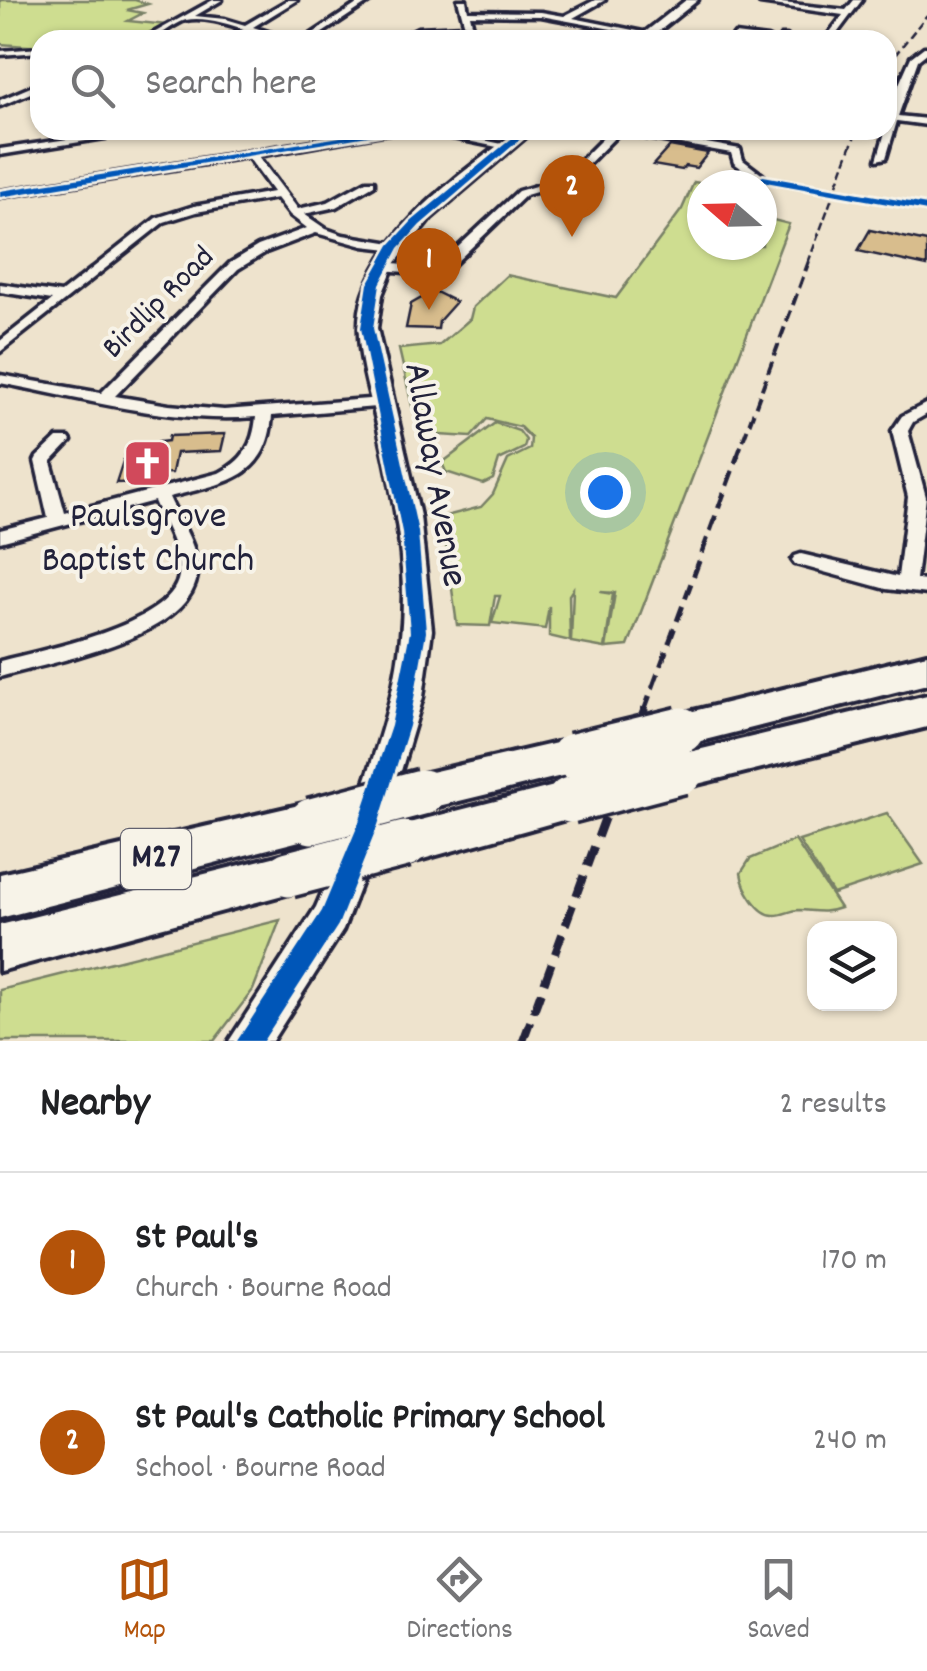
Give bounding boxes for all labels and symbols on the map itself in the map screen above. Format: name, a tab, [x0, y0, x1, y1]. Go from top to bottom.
pin: 2	[540, 154, 604, 237]
north arrow	[687, 170, 777, 260]
pin: 1	[396, 228, 462, 310]
street label: Birdlip Road	[93, 237, 227, 371]
street label: Allaway Avenue	[386, 358, 480, 592]
church icon: Paulsgrove Baptist Church	[122, 438, 174, 490]
your location	[580, 467, 631, 518]
place label: Paulsgrove Baptist Church	[42, 491, 254, 590]
road number: M27	[121, 829, 191, 889]

